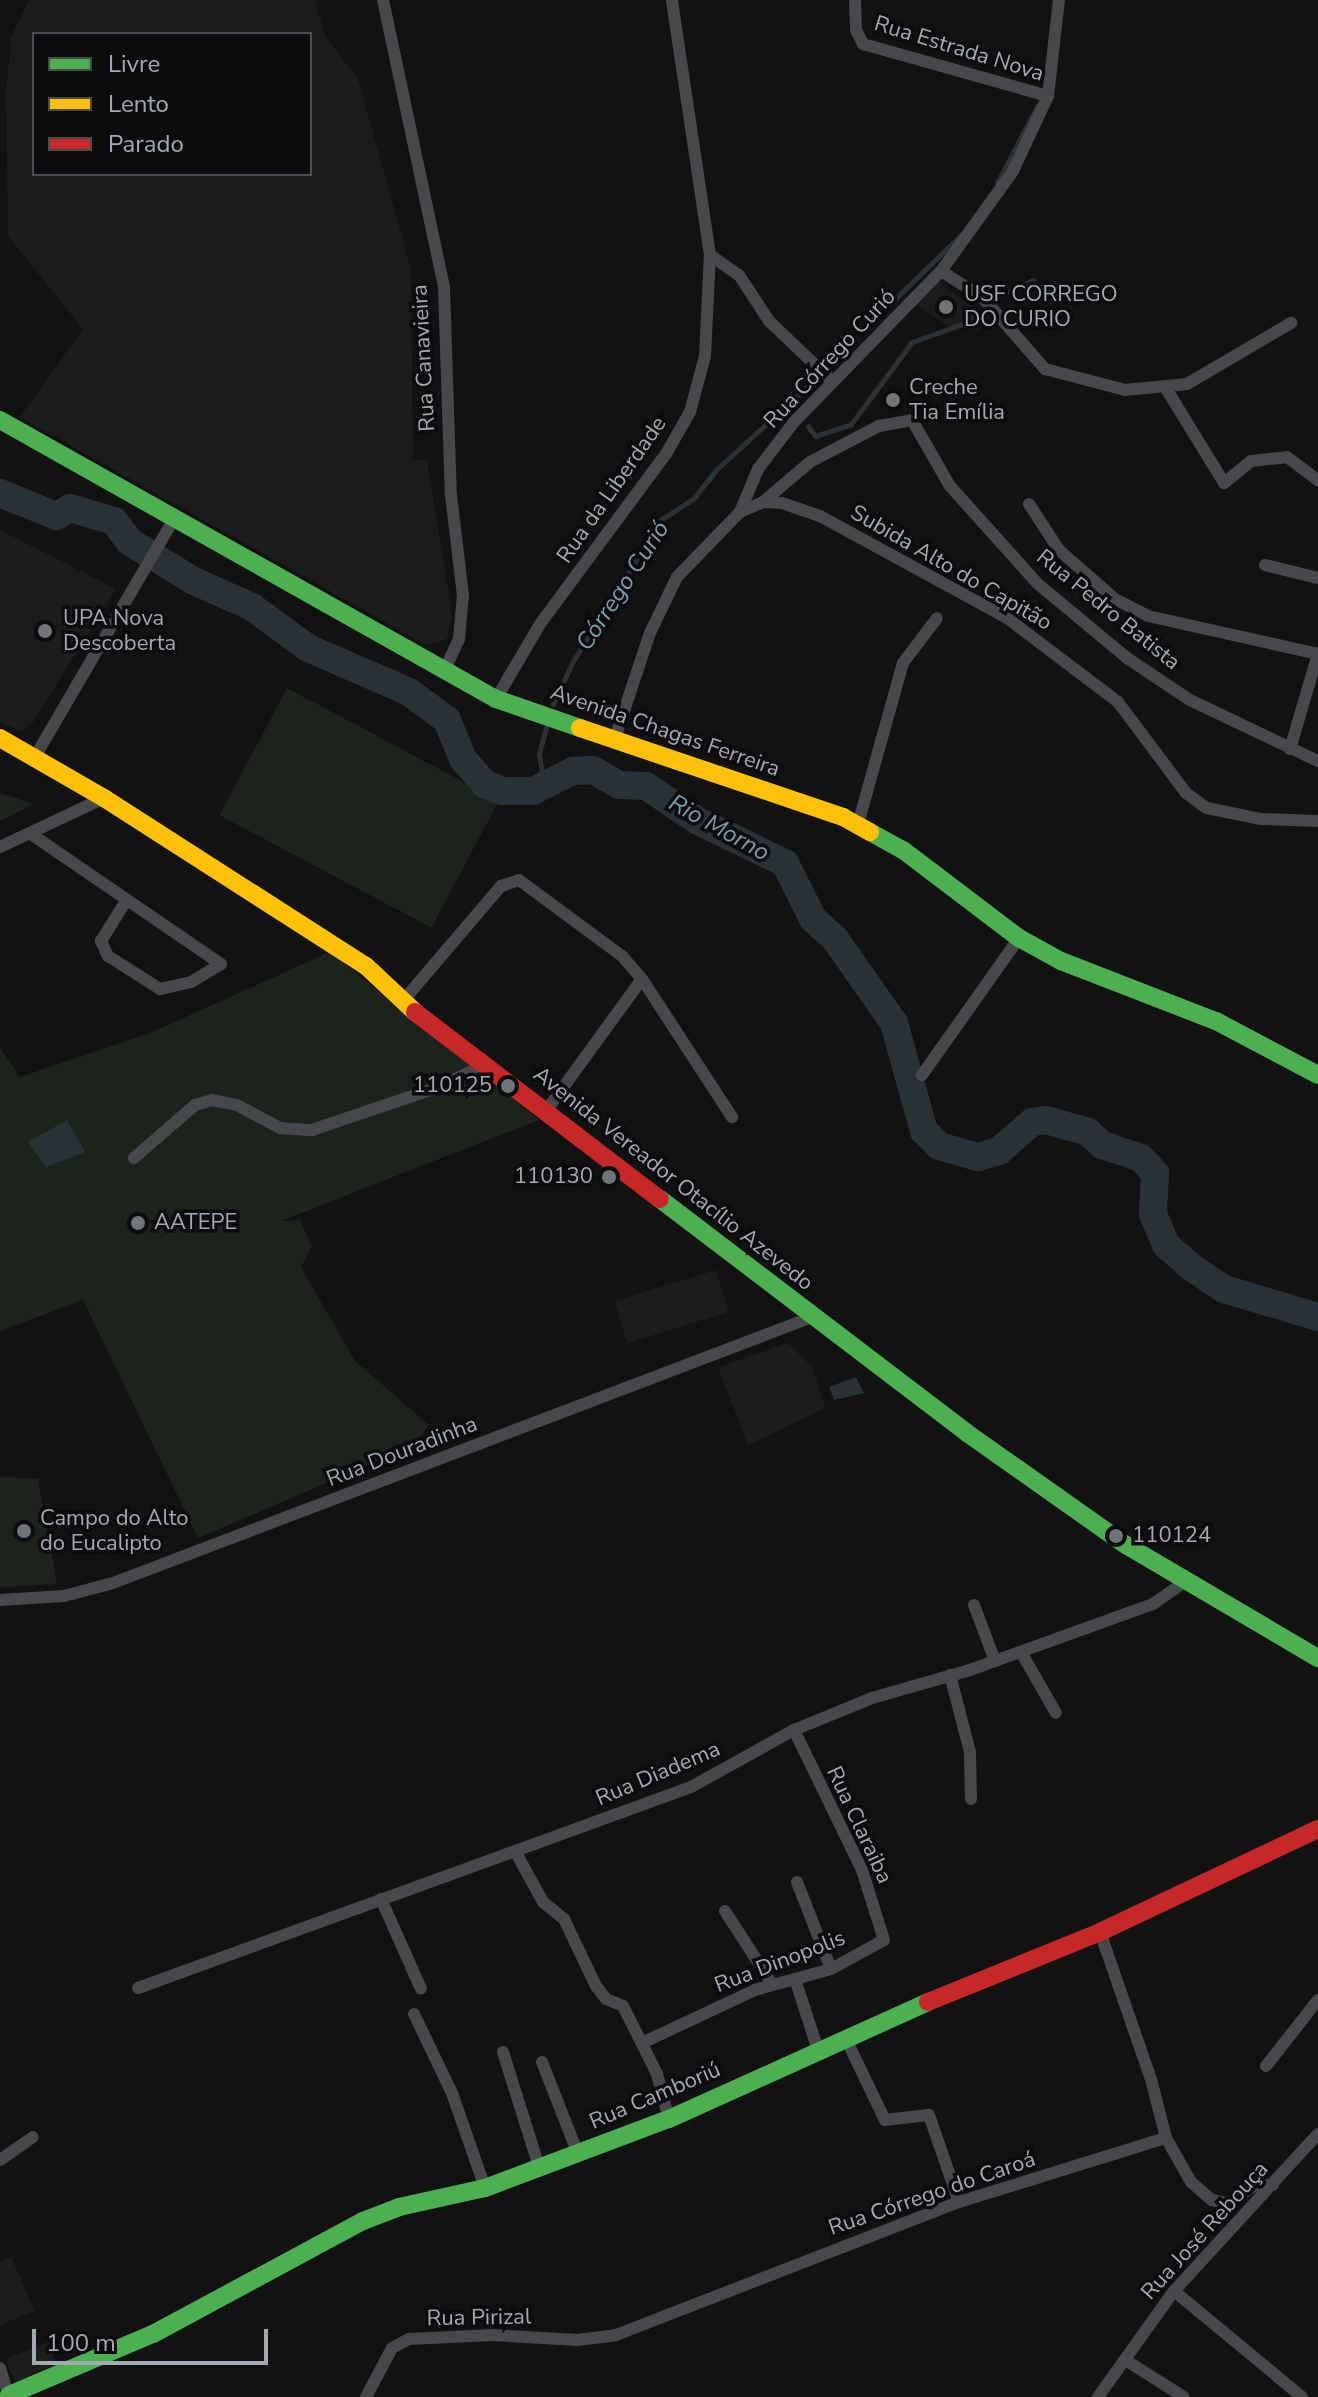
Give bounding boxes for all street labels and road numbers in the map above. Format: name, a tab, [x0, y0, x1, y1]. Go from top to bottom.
street label: Rua Estrada Nova	[871, 11, 1047, 87]
street label: Rua Canavieira	[407, 284, 441, 432]
street label: Rua Córrego Curió	[759, 284, 901, 434]
street label: Rua da Liberdade	[552, 412, 672, 568]
street label: Subida Alto do Capitão	[846, 500, 1056, 636]
street label: Rua Pedro Batista	[1031, 544, 1185, 676]
street label: Avenida Chagas Ferreira	[547, 679, 783, 783]
street label: Avenida Vereador Otacílio Azevedo	[528, 1061, 818, 1297]
street label: Rua Douradinha	[323, 1411, 481, 1493]
street label: Rua Diadema	[592, 1736, 724, 1812]
street label: Rua Claraiba	[820, 1762, 898, 1888]
street label: Rua Dinopolis	[711, 1925, 849, 1999]
street label: Rua Camboriú	[586, 2057, 724, 2135]
street label: Rua Córrego do Caroá	[825, 2146, 1039, 2242]
street label: Rua José Rebouça	[1136, 2156, 1274, 2306]
street label: Rua Pirizal	[426, 2304, 532, 2332]

